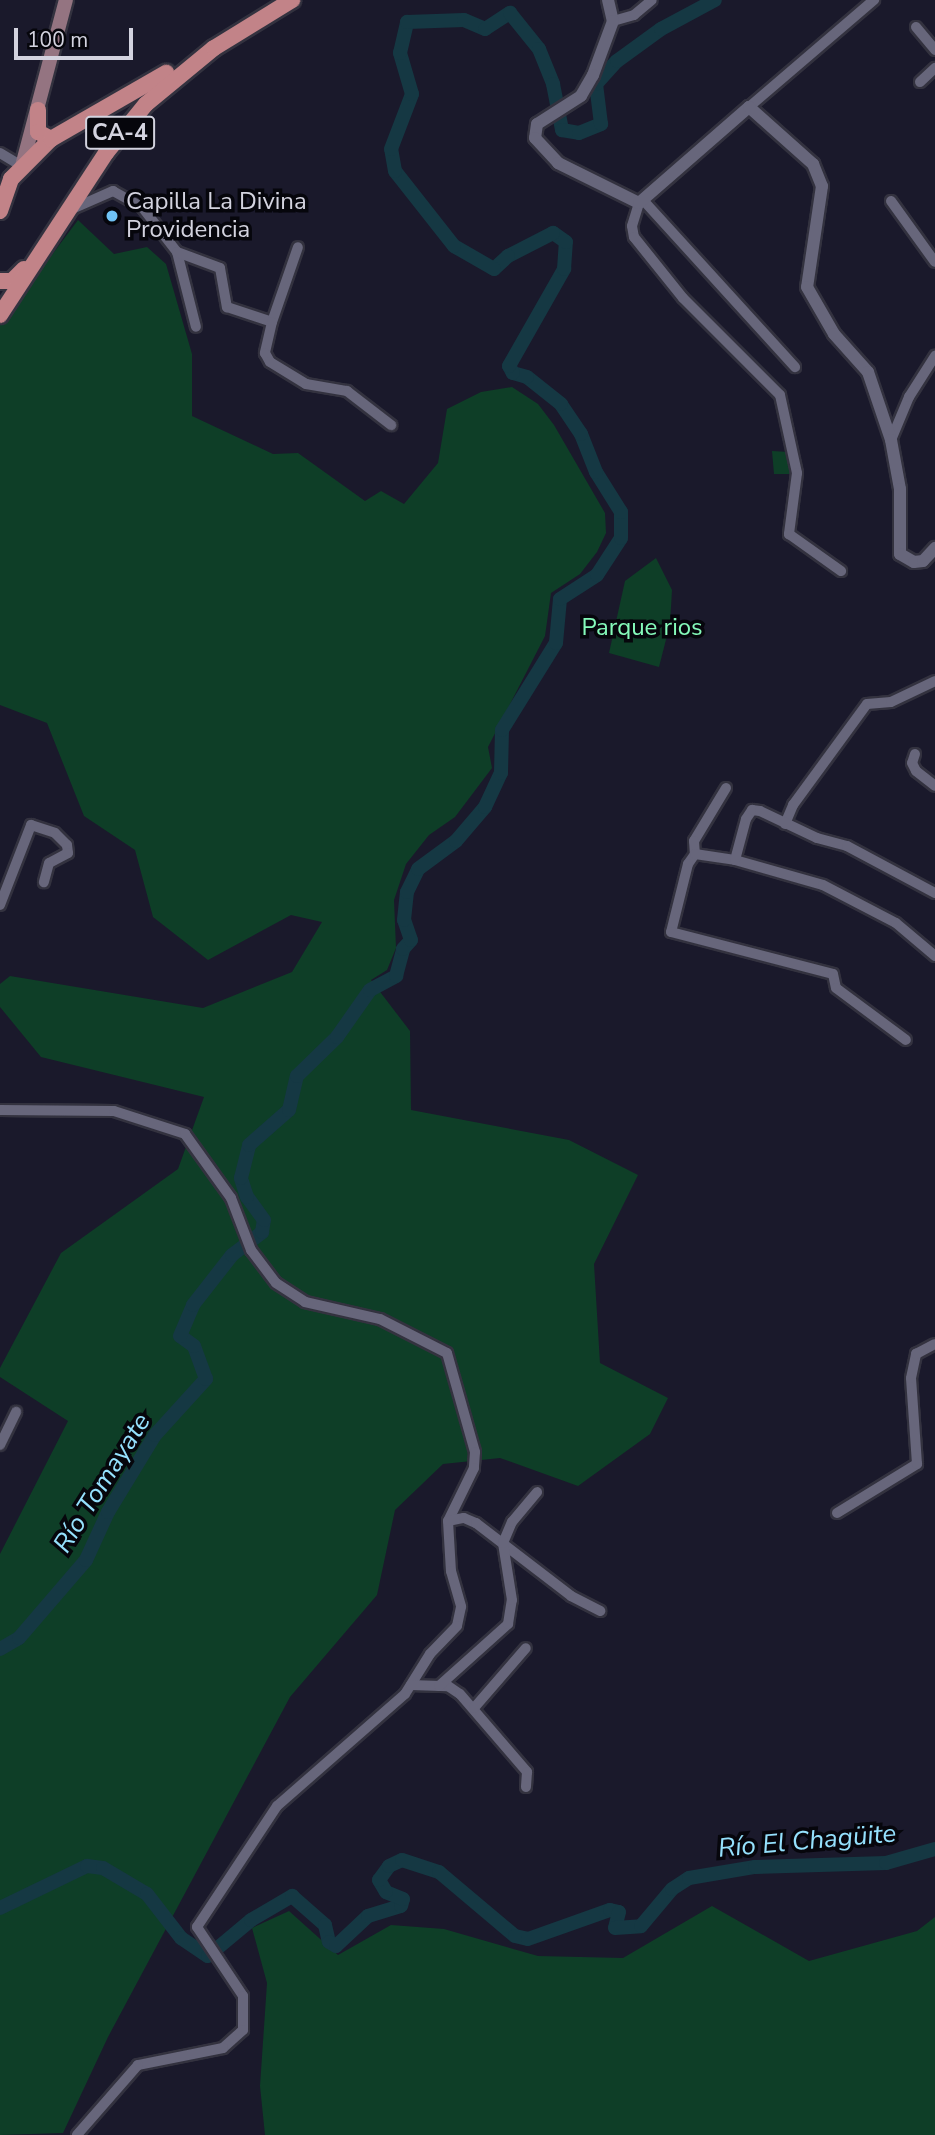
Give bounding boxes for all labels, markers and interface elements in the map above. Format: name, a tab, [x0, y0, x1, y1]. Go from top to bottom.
scale bar	[18, 14, 136, 58]
text: 100 m	[27, 26, 88, 54]
road number: CA-4	[85, 114, 155, 152]
place label: Capilla La Divina Providencia	[126, 188, 307, 244]
marker: Capilla La Divina Providencia	[104, 208, 120, 224]
park label: Parque rios	[581, 614, 703, 642]
water label: Río Tomayate	[47, 1408, 157, 1558]
water label: Río El Chagüite	[717, 1818, 897, 1864]

